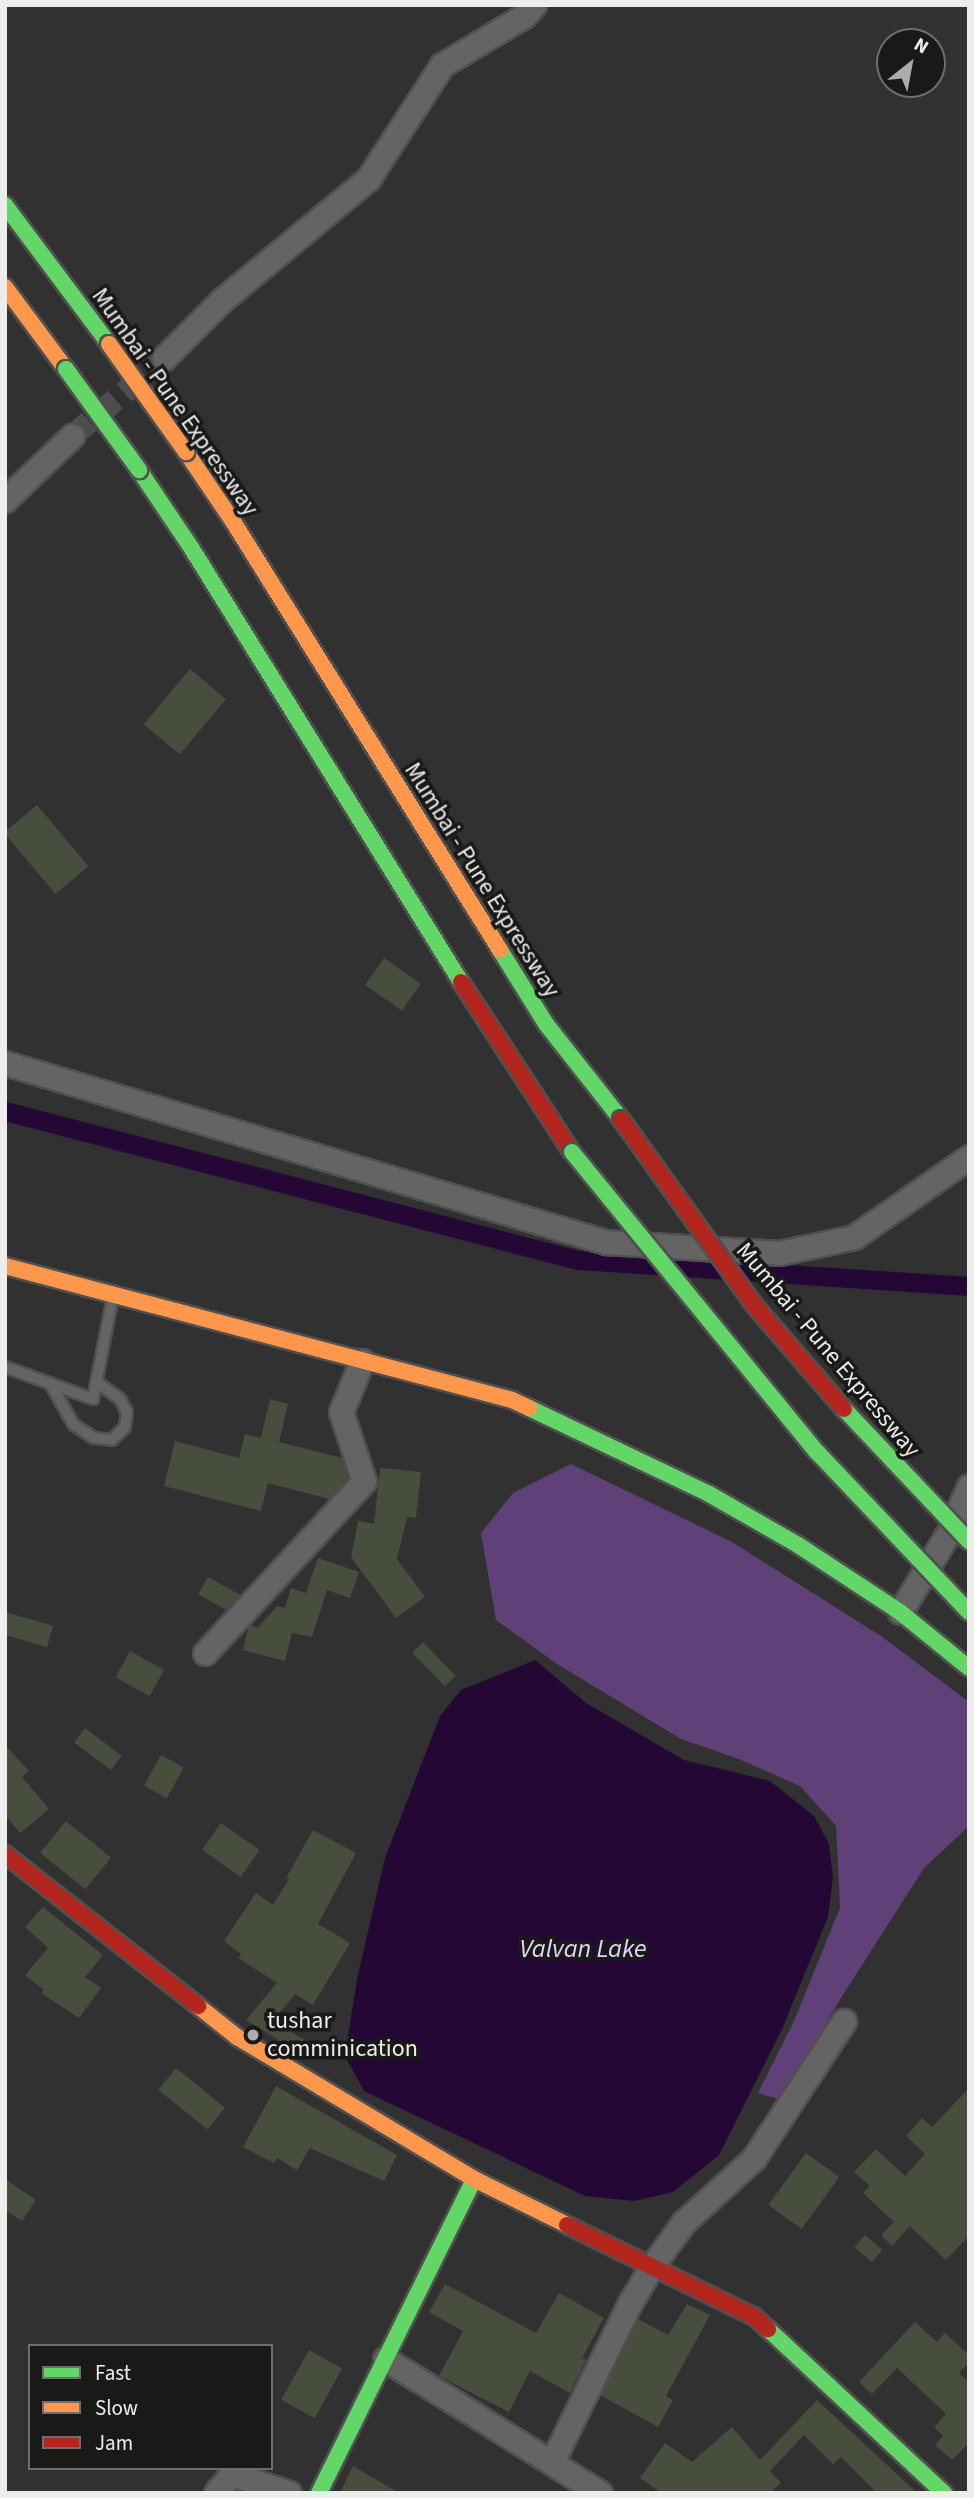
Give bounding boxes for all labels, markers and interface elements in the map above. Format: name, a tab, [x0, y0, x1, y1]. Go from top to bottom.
north arrow	[876, 28, 946, 98]
text: N	[909, 31, 933, 61]
street label: Mumbai - Pune Expressway	[85, 283, 265, 521]
street label: Mumbai - Pune Expressway	[398, 757, 566, 1003]
street label: Mumbai - Pune Expressway	[730, 1237, 926, 1463]
water label: Valvan Lake	[520, 1933, 646, 1965]
place label: tushar comminication	[267, 2007, 418, 2063]
marker: tushar comminication	[245, 2027, 261, 2043]
legend	[28, 2344, 273, 2470]
text: Fast	[95, 2358, 131, 2388]
text: Slow	[95, 2393, 138, 2423]
text: Jam	[95, 2428, 133, 2458]

